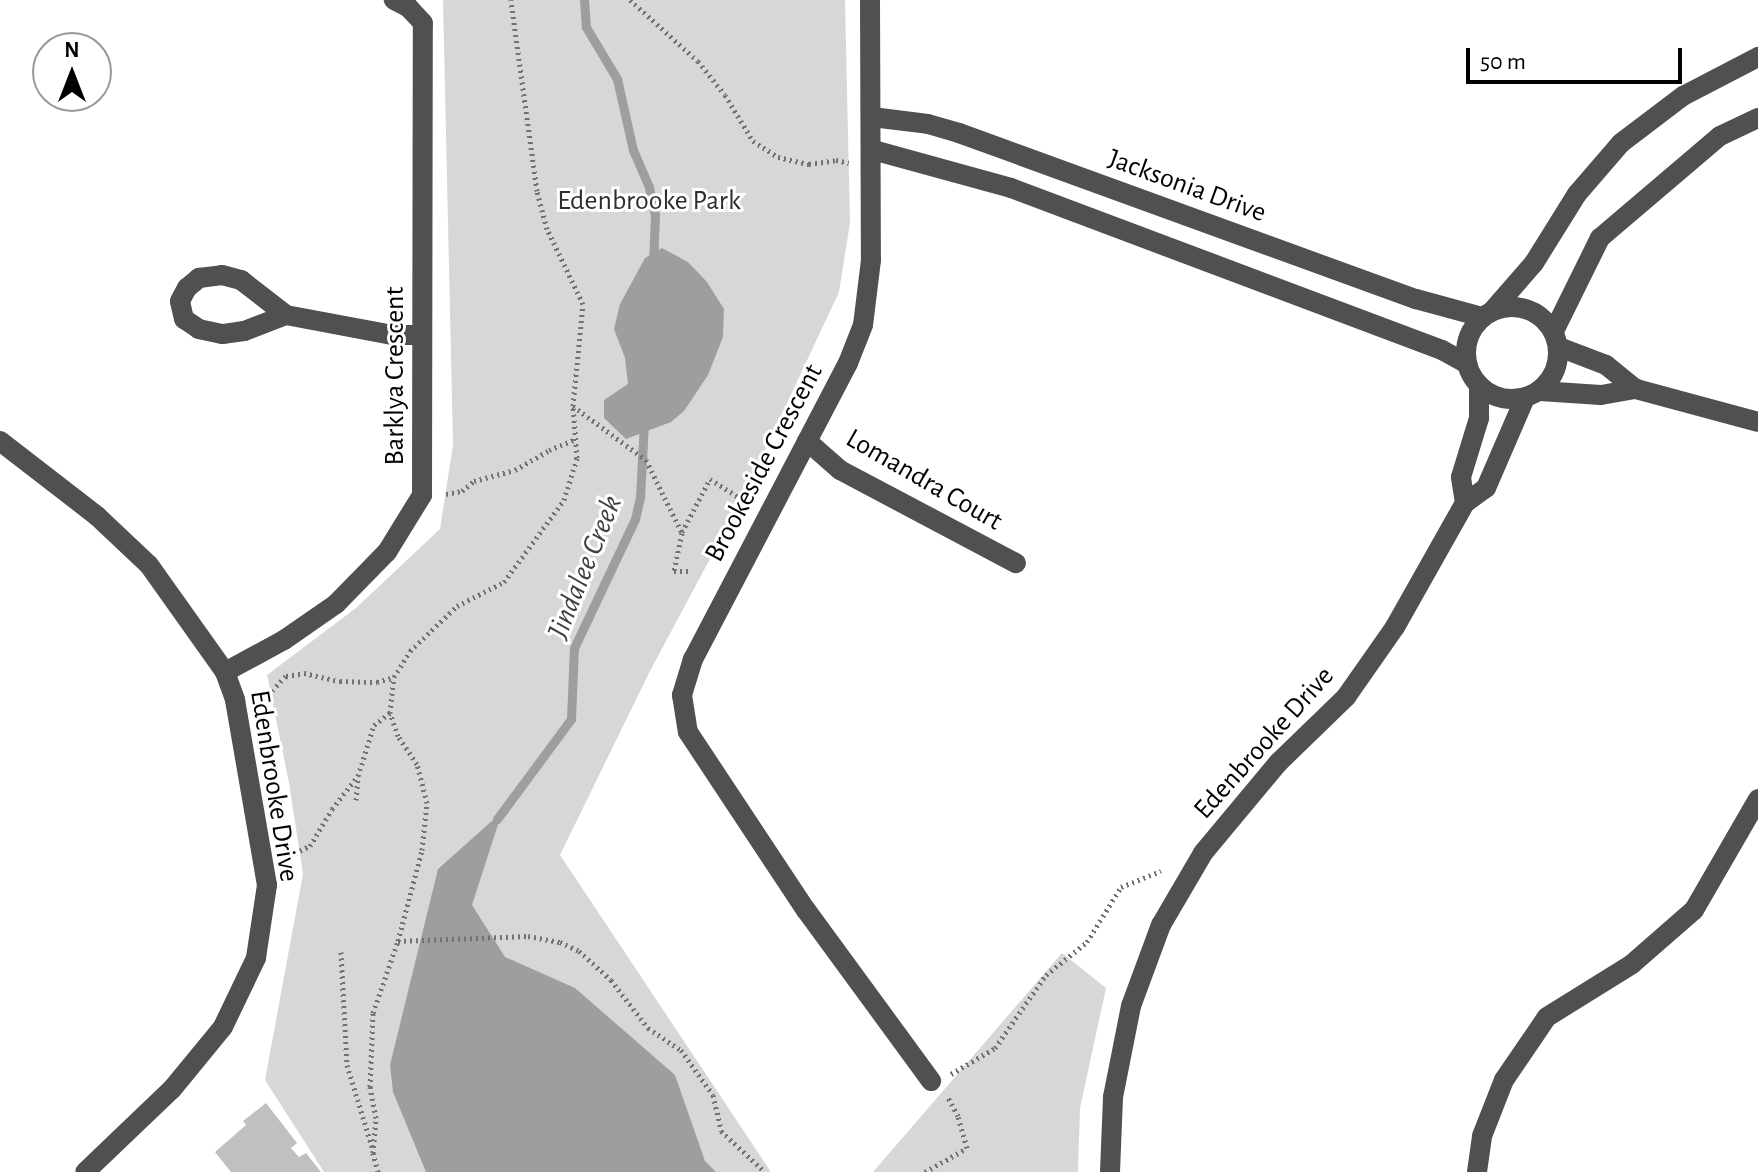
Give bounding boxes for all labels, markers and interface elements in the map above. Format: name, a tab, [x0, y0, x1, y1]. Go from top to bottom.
north arrow	[32, 32, 112, 112]
scale bar	[1470, 32, 1686, 82]
text: N	[64, 39, 80, 61]
text: 50 m	[1480, 50, 1526, 74]
street label: Jacksonia Drive	[1104, 142, 1270, 230]
park label: Edenbrooke Park	[557, 184, 741, 218]
street label: Barklya Crescent	[378, 287, 412, 465]
street label: Brookeside Crescent	[698, 358, 830, 568]
street label: Lomandra Court	[840, 422, 1008, 538]
water label: Jindalee Creek	[540, 490, 630, 644]
street label: Edenbrooke Drive	[1187, 660, 1341, 826]
street label: Edenbrooke Drive	[242, 688, 306, 884]

